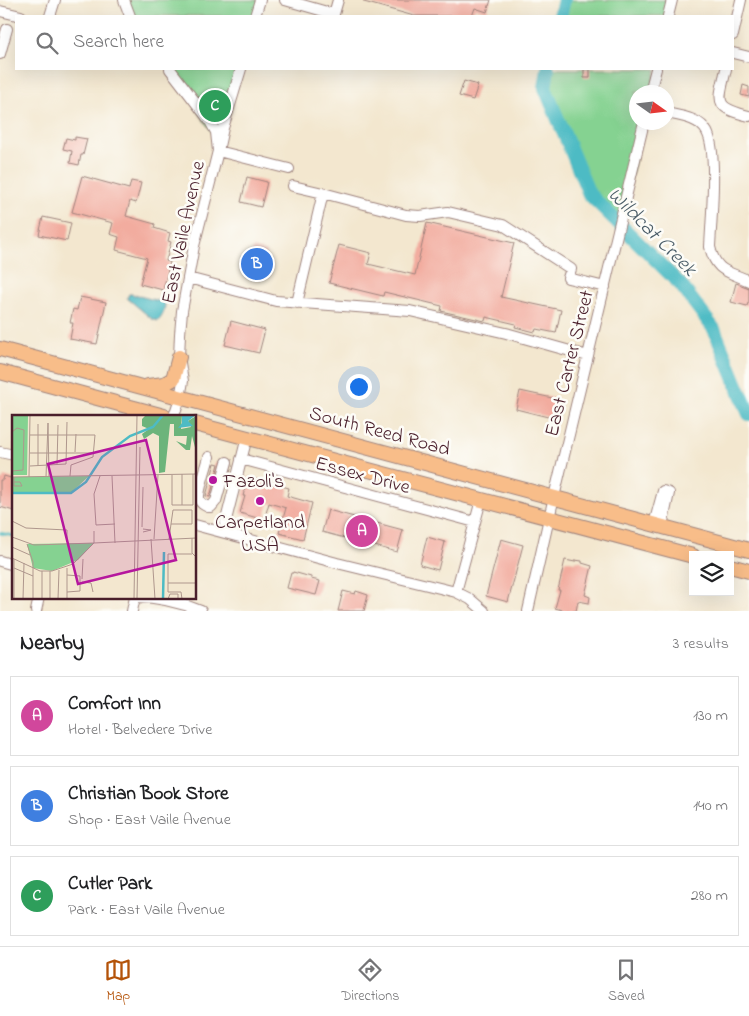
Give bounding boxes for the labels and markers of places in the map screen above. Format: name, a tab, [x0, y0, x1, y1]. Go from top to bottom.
pin: C	[199, 87, 231, 125]
pin: B	[241, 245, 273, 283]
place label: Fazoli's	[222, 468, 284, 497]
marker: Fazoli's	[207, 474, 219, 486]
marker: Carpetland USA	[254, 495, 266, 507]
place label: Carpetland USA	[215, 509, 305, 561]
pin: A	[346, 512, 378, 550]

